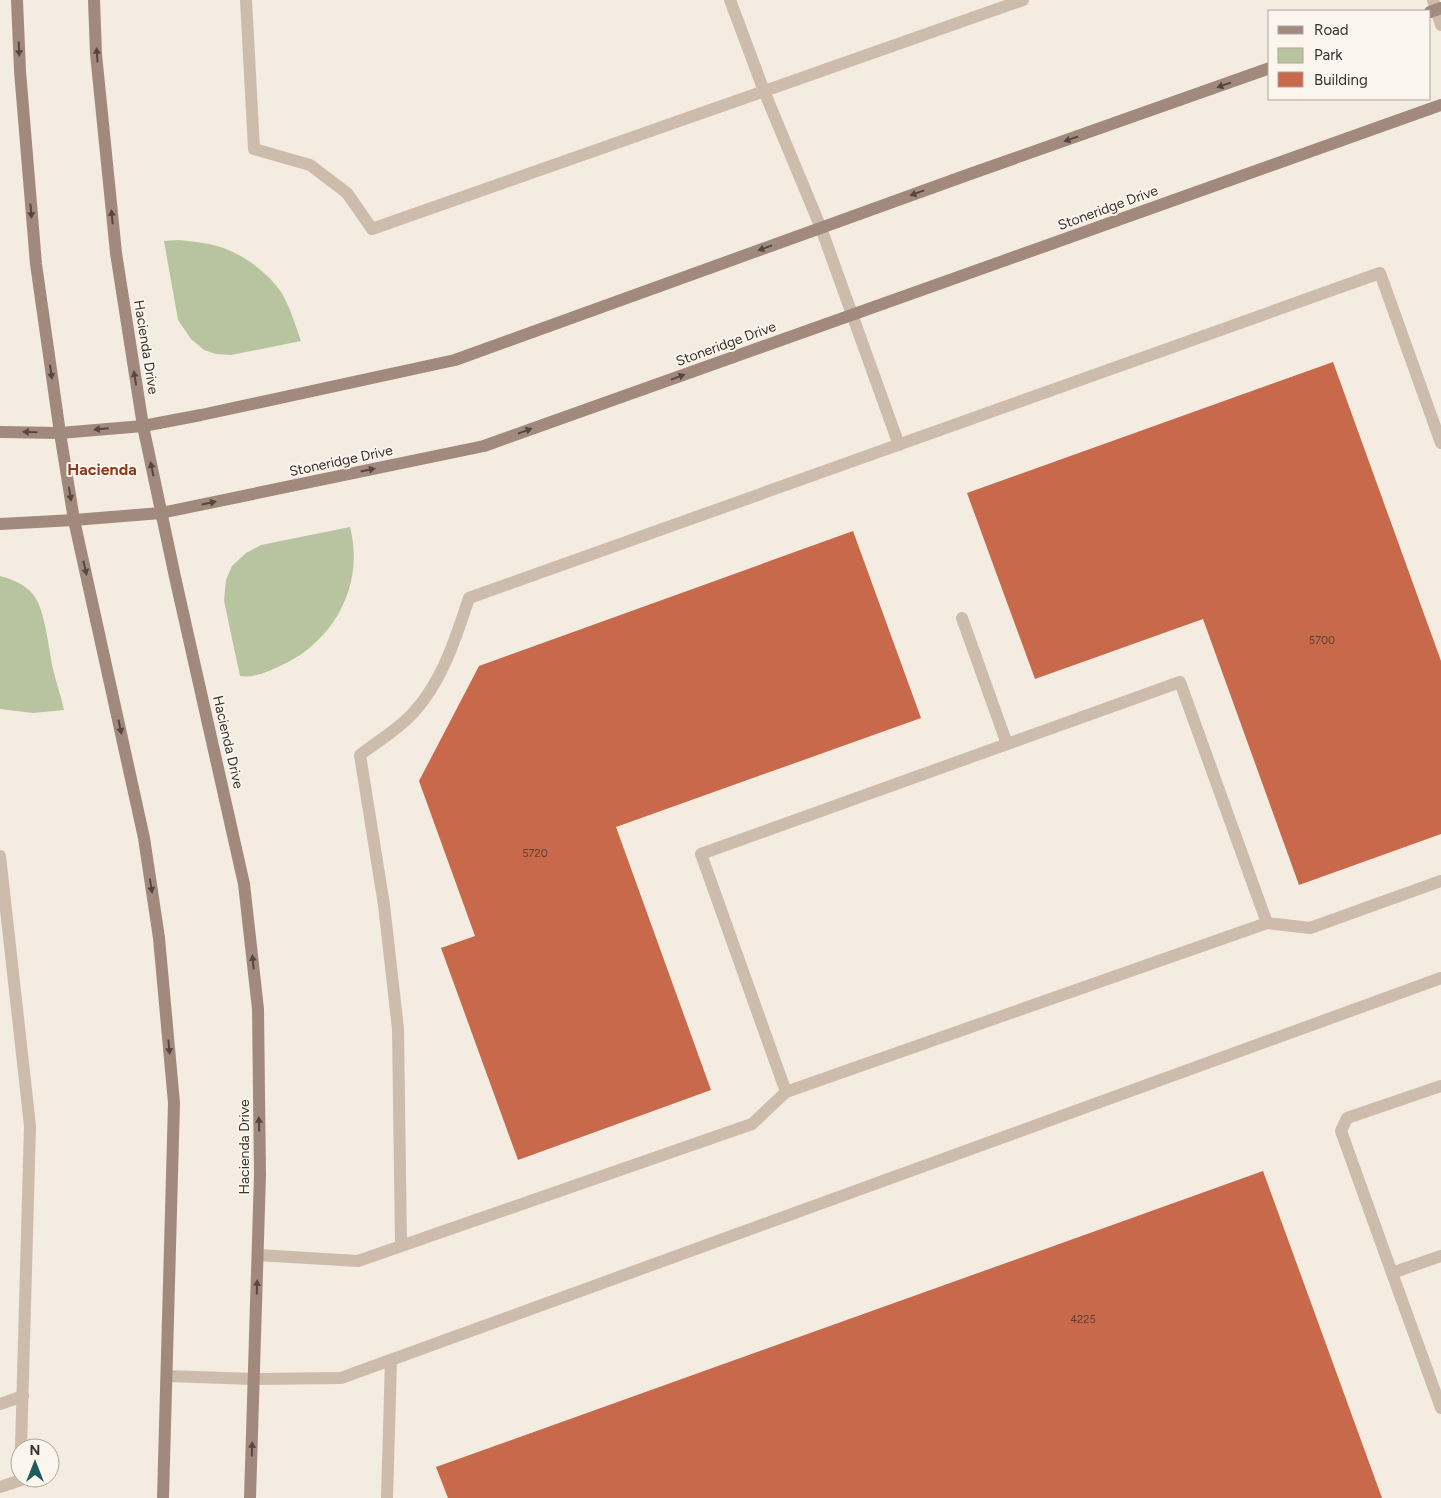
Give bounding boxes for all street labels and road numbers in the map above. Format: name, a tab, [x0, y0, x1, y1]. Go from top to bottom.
street label: Stoneridge Drive	[1056, 182, 1161, 234]
street label: Hacienda Drive	[130, 299, 162, 396]
street label: Stoneridge Drive	[674, 318, 779, 370]
street label: Stoneridge Drive	[288, 442, 395, 480]
street label: Hacienda Drive	[209, 694, 247, 791]
street label: Hacienda Drive	[236, 1099, 253, 1195]

